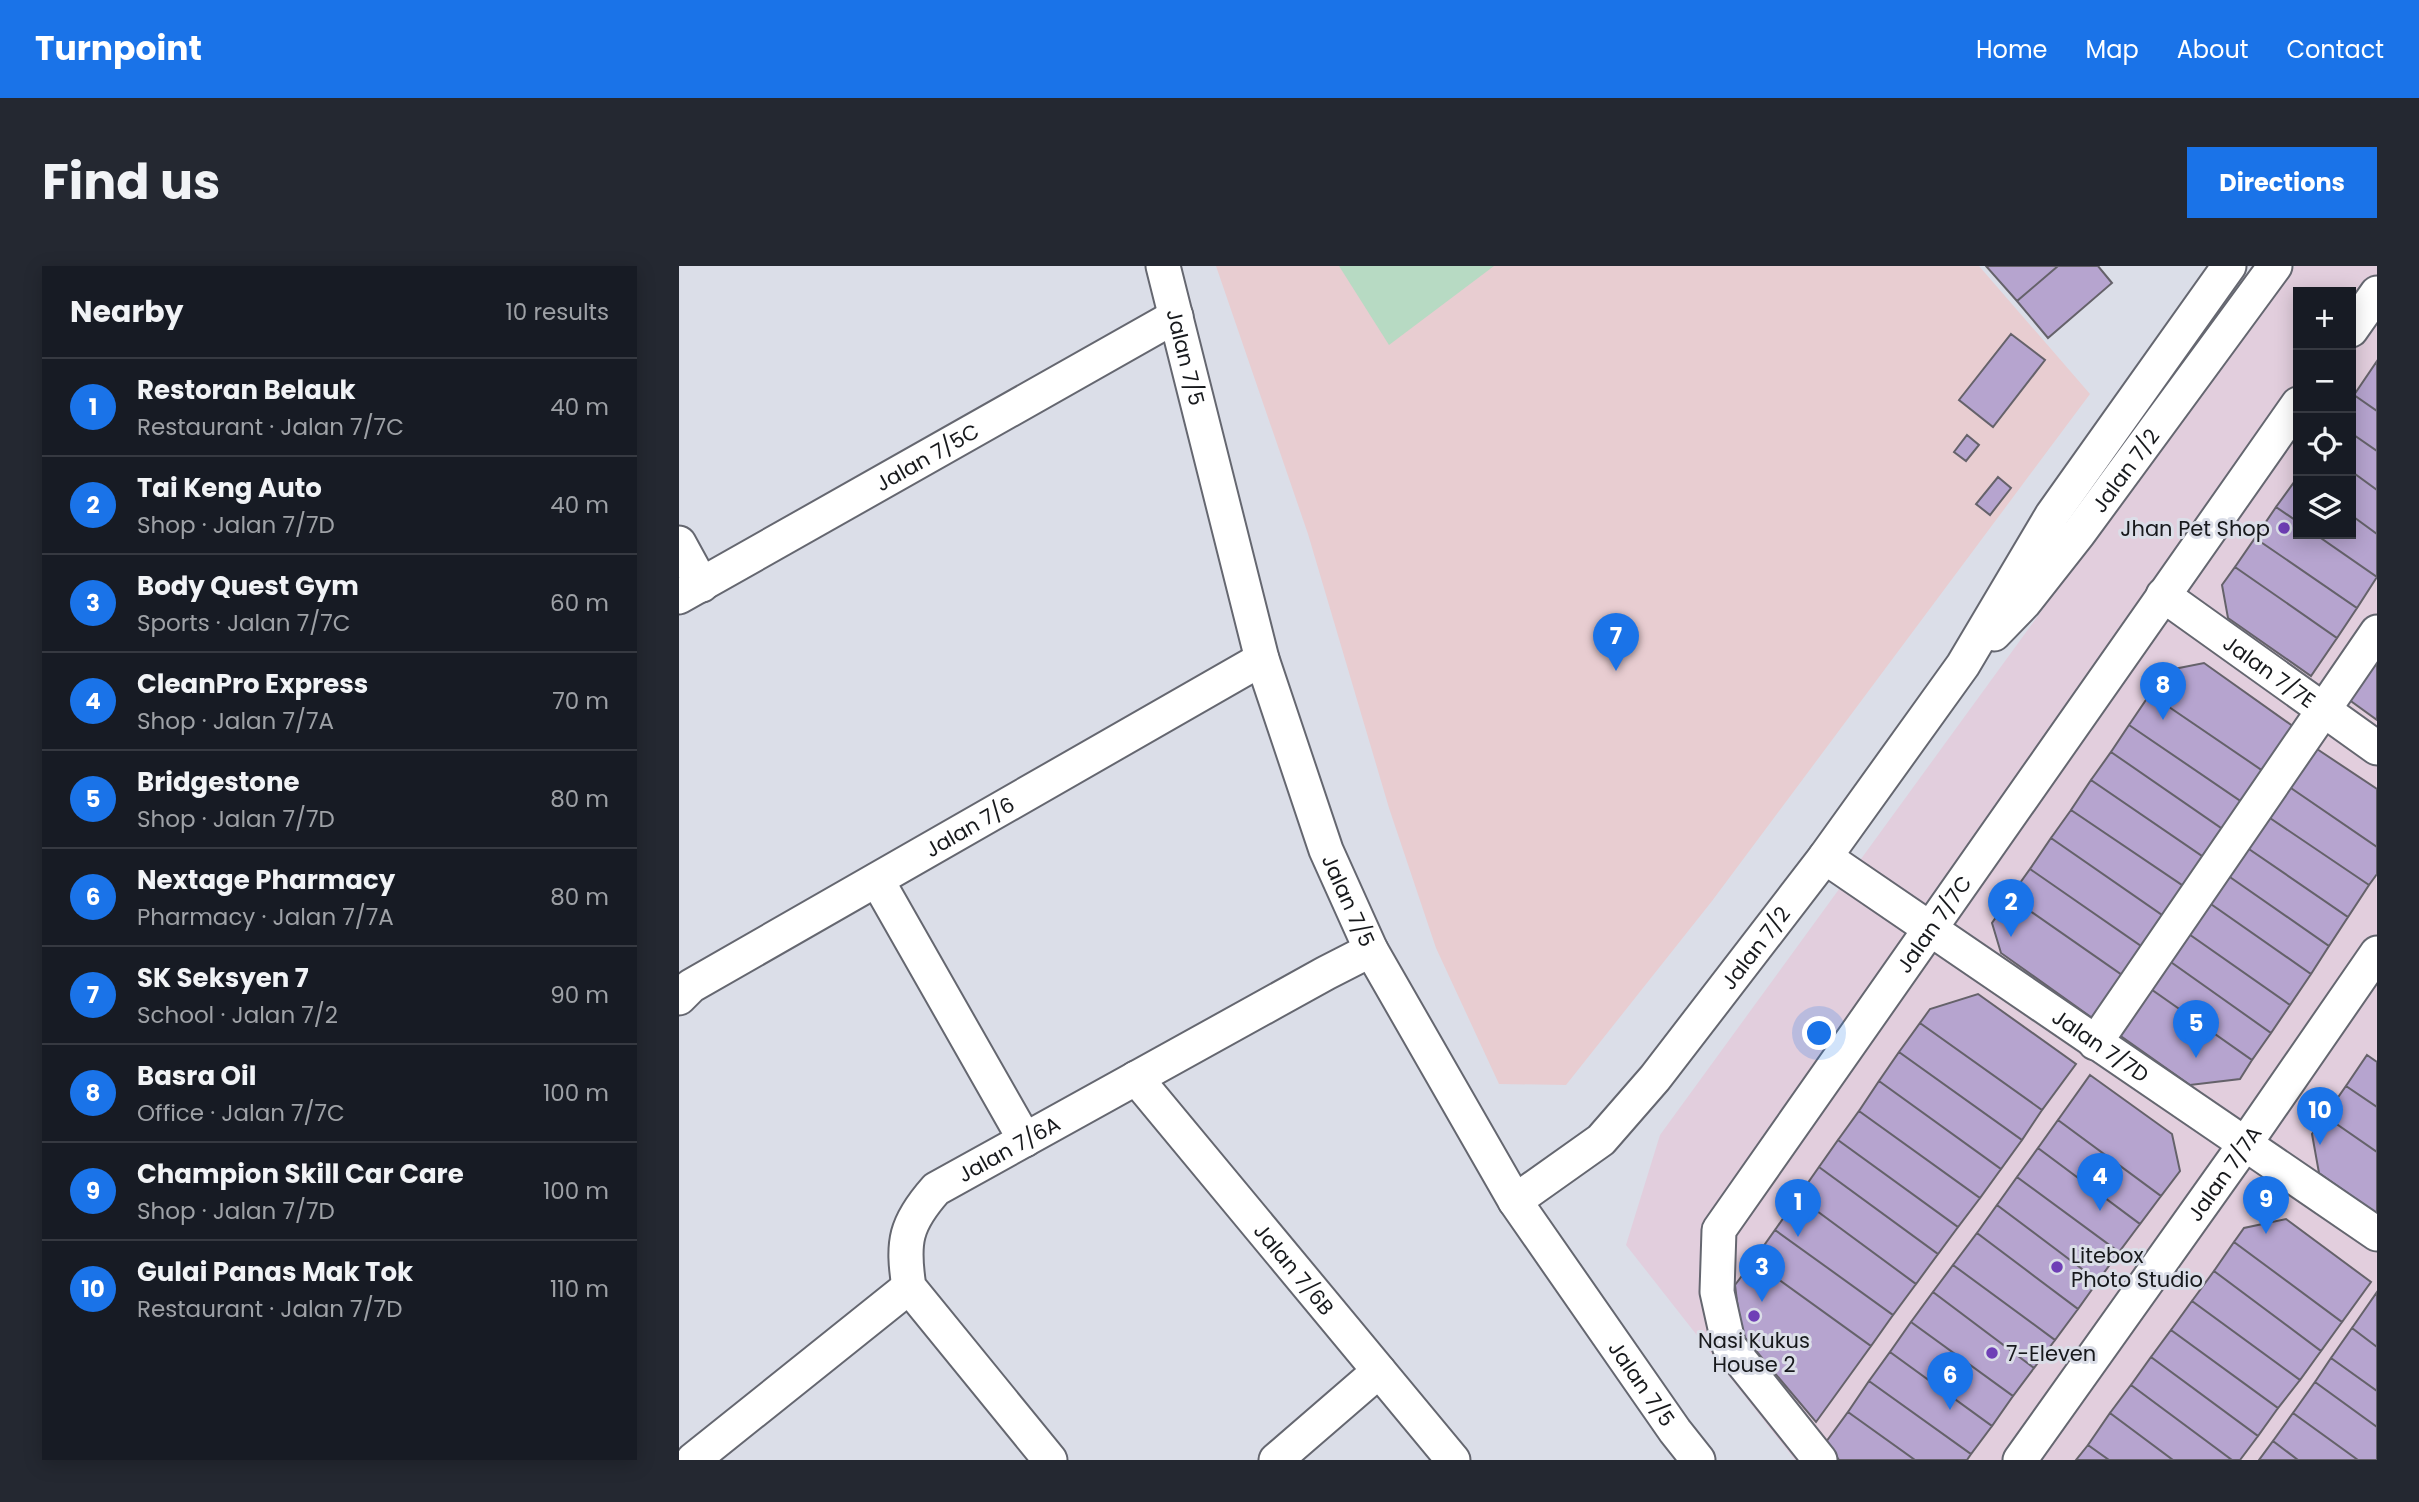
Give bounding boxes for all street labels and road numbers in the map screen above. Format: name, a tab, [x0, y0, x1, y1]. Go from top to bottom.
street label: Jalan 7/5	[1160, 306, 1212, 408]
street label: Jalan 7/5C	[870, 416, 984, 498]
street label: Jalan 7/2	[2085, 422, 2166, 518]
street label: Jalan 7/7E	[2217, 628, 2322, 714]
street label: Jalan 7/6	[920, 789, 1020, 864]
street label: Jalan 7/5	[1315, 850, 1382, 951]
street label: Jalan 7/7C	[1889, 869, 1978, 978]
street label: Jalan 7/2	[1714, 900, 1796, 995]
street label: Jalan 7/7D	[2047, 1002, 2155, 1089]
street label: Jalan 7/6A	[952, 1109, 1065, 1189]
street label: Jalan 7/7A	[2180, 1120, 2268, 1227]
street label: Jalan 7/6B	[1248, 1217, 1341, 1321]
street label: Jalan 7/5	[1602, 1335, 1682, 1432]

